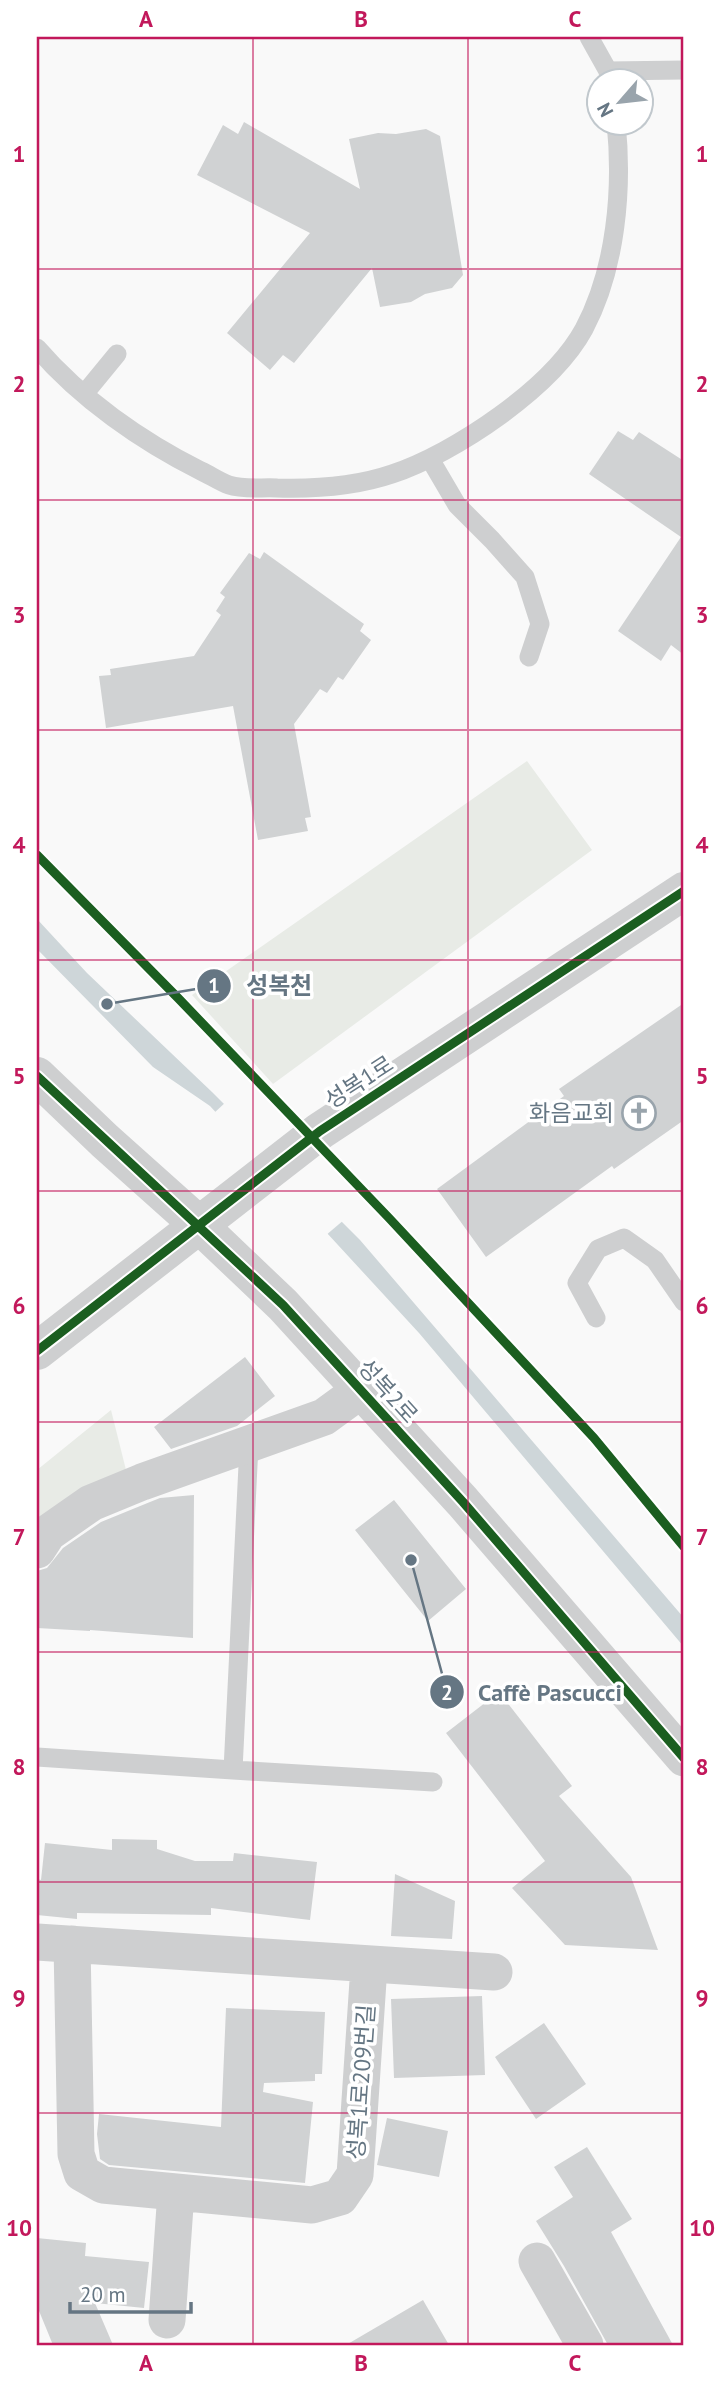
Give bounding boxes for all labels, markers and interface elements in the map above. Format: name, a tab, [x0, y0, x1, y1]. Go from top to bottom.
text: A	[139, 4, 153, 33]
text: B	[354, 4, 368, 33]
text: C	[569, 4, 582, 33]
north arrow	[584, 66, 654, 136]
text: N	[591, 99, 619, 121]
text: 1	[12, 139, 26, 168]
text: 1	[695, 139, 709, 168]
text: 2	[12, 369, 26, 398]
text: 2	[695, 369, 709, 398]
text: 3	[12, 600, 26, 629]
text: 3	[695, 600, 709, 629]
text: 4	[12, 830, 26, 859]
text: 4	[695, 830, 709, 859]
callout: 성복천	[196, 963, 326, 1008]
text: 성복천	[246, 970, 312, 1001]
text: 1	[208, 972, 220, 999]
street label: 성복1로	[319, 1049, 399, 1114]
text: 5	[12, 1061, 26, 1090]
text: 5	[695, 1061, 709, 1090]
church icon: 화음교회	[620, 1094, 658, 1132]
place label: 화음교회	[529, 1098, 614, 1127]
text: 6	[12, 1291, 26, 1320]
text: 6	[695, 1291, 709, 1320]
street label: 성복2로	[352, 1353, 425, 1429]
text: 7	[12, 1522, 26, 1551]
text: 7	[695, 1522, 709, 1551]
callout: Caffè Pascucci	[429, 1670, 636, 1715]
text: Caffè Pascucci	[478, 1677, 622, 1708]
text: 2	[441, 1679, 453, 1706]
text: 8	[12, 1752, 26, 1781]
text: 8	[695, 1752, 709, 1781]
text: 9	[12, 1983, 26, 2012]
text: 9	[695, 1983, 709, 2012]
street label: 성복1로209번길	[341, 2003, 380, 2161]
text: 10	[6, 2213, 32, 2242]
text: 10	[689, 2213, 715, 2242]
scale bar	[70, 2270, 191, 2314]
text: 20 m	[80, 2281, 126, 2308]
text: A	[139, 2348, 153, 2377]
text: B	[354, 2348, 368, 2377]
text: C	[569, 2348, 582, 2377]

